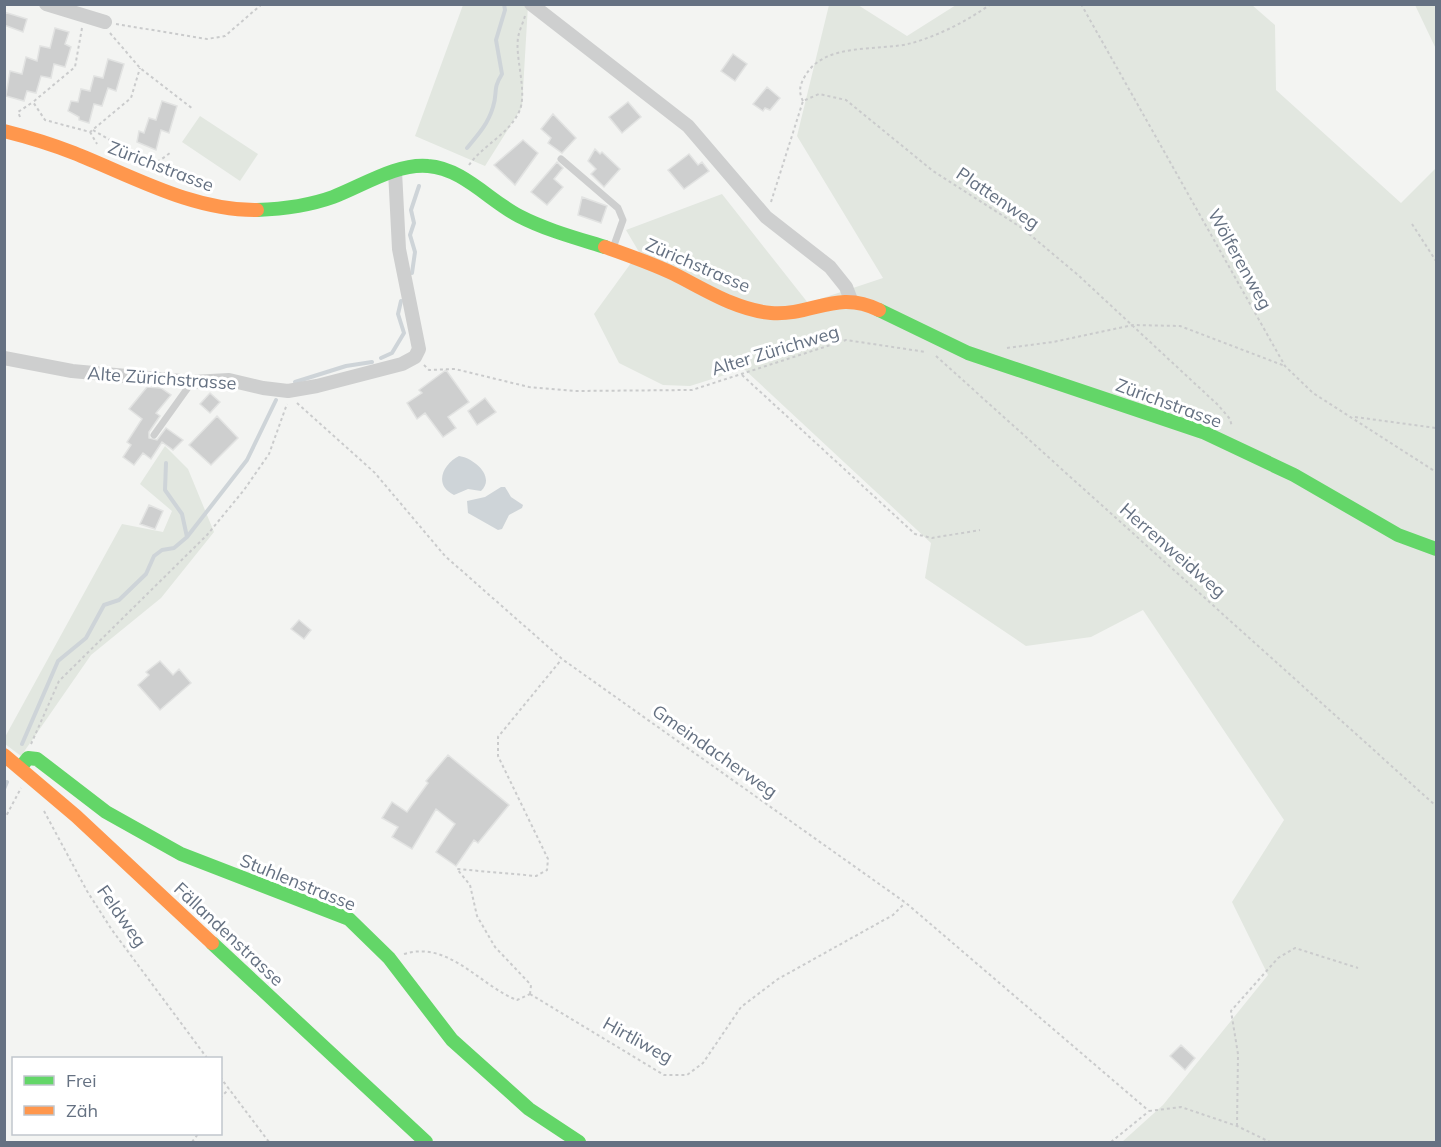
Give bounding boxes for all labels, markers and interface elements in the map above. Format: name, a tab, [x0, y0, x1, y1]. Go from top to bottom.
street label: Zürichstrasse	[105, 135, 217, 197]
street label: Plattenweg	[952, 162, 1044, 234]
street label: Wölferenweg	[1203, 204, 1277, 314]
street label: Zürichstrasse	[642, 233, 754, 297]
street label: Alter Zürichweg	[709, 320, 841, 380]
street label: Alte Zürichstrasse	[87, 361, 237, 395]
street label: Zürichstrasse	[1113, 373, 1225, 433]
street label: Herrenweidweg	[1115, 498, 1231, 602]
street label: Gmeindacherweg	[648, 699, 782, 803]
street label: Stuhlenstrasse	[237, 848, 359, 916]
street label: Fällandenstrasse	[169, 877, 289, 991]
street label: Feldweg	[92, 880, 152, 952]
street label: Hirtliweg	[599, 1011, 677, 1069]
legend	[12, 1057, 222, 1135]
text: Frei	[66, 1069, 96, 1092]
text: Zäh	[66, 1099, 98, 1122]

